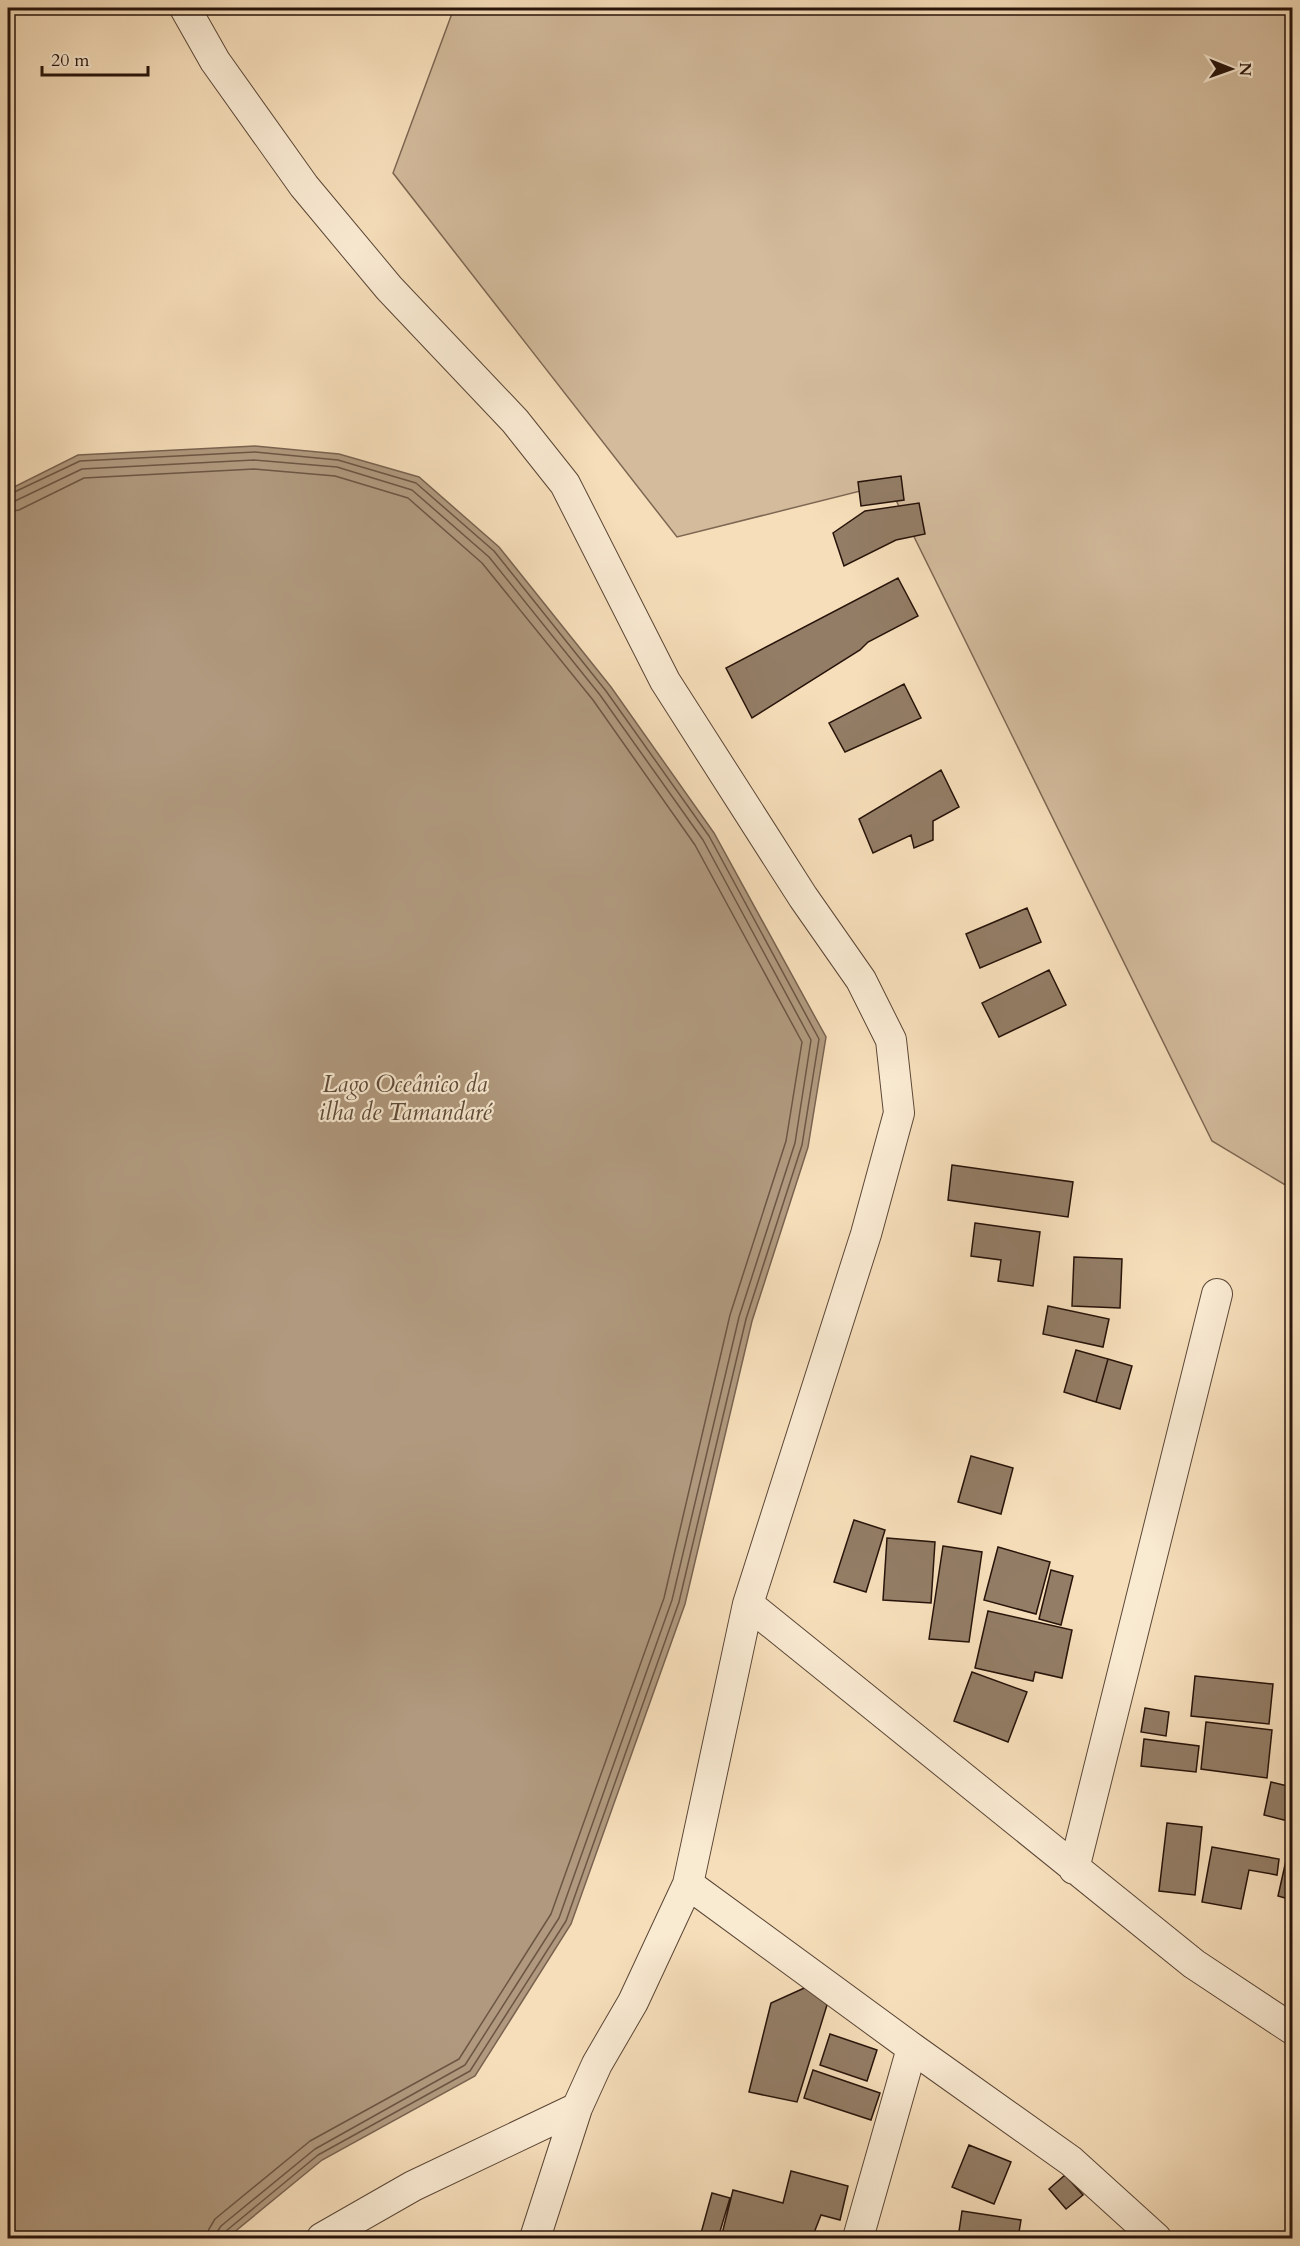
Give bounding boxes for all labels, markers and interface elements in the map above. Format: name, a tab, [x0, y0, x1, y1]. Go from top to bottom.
scale bar	[42, 39, 148, 77]
north arrow	[1201, 39, 1261, 99]
text: 20 m	[51, 48, 90, 73]
text: N	[1234, 62, 1256, 76]
water label: Lago Oceânico da ilha de Tamandaré	[318, 1068, 493, 1129]

